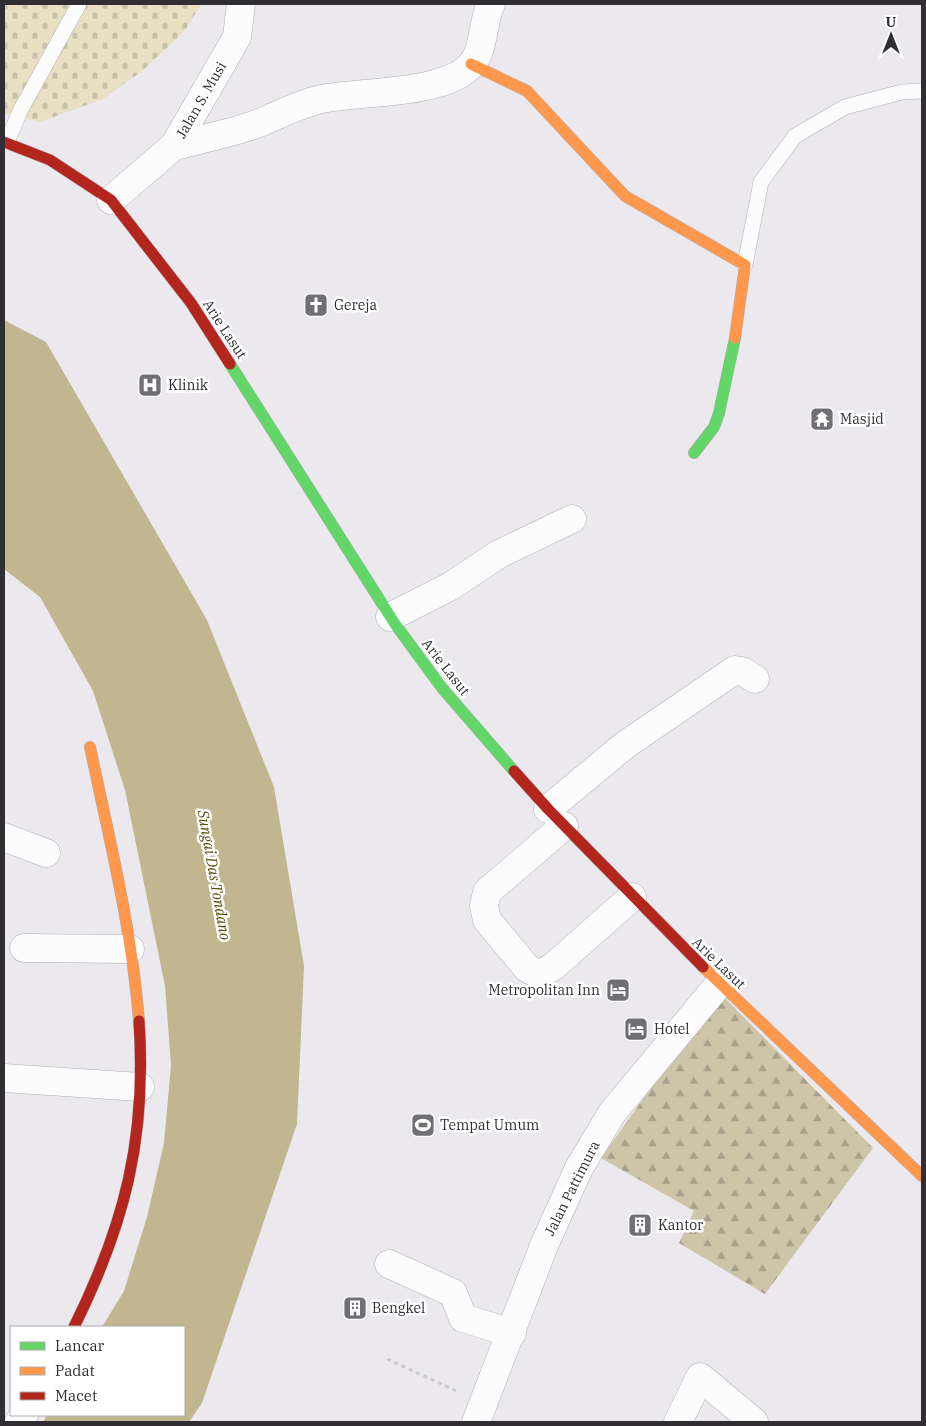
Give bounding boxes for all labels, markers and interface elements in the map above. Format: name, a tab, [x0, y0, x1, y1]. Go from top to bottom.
north arrow	[866, 10, 916, 60]
text: U	[886, 13, 897, 31]
street label: Jalan S. Musi	[172, 59, 230, 141]
church icon: Gereja	[303, 292, 329, 318]
street label: Arie Lasut	[199, 296, 251, 362]
place label: Gereja	[334, 296, 378, 314]
hospital icon: Klinik	[137, 372, 163, 398]
place label: Klinik	[168, 376, 209, 394]
temple icon: Masjid	[809, 406, 835, 432]
place label: Masjid	[840, 410, 884, 428]
street label: Arie Lasut	[418, 635, 474, 699]
water label: Sungai Das Tondano	[194, 807, 235, 941]
street label: Arie Lasut	[689, 933, 750, 993]
hotel icon: Metropolitan Inn	[605, 977, 631, 1003]
place label: Metropolitan Inn	[489, 981, 600, 999]
hotel icon: Hotel	[623, 1016, 649, 1042]
place label: Hotel	[654, 1020, 690, 1038]
sports icon: Tempat Umum	[410, 1112, 436, 1138]
place label: Tempat Umum	[440, 1116, 539, 1134]
street label: Jalan Pattimura	[540, 1137, 604, 1238]
building icon: Kantor	[627, 1212, 653, 1238]
place label: Kantor	[658, 1216, 704, 1234]
building icon: Bengkel	[342, 1295, 368, 1321]
place label: Bengkel	[372, 1299, 425, 1317]
legend	[10, 1326, 185, 1416]
text: Lancar	[55, 1336, 105, 1355]
text: Padat	[55, 1361, 95, 1380]
text: Macet	[55, 1386, 97, 1405]

